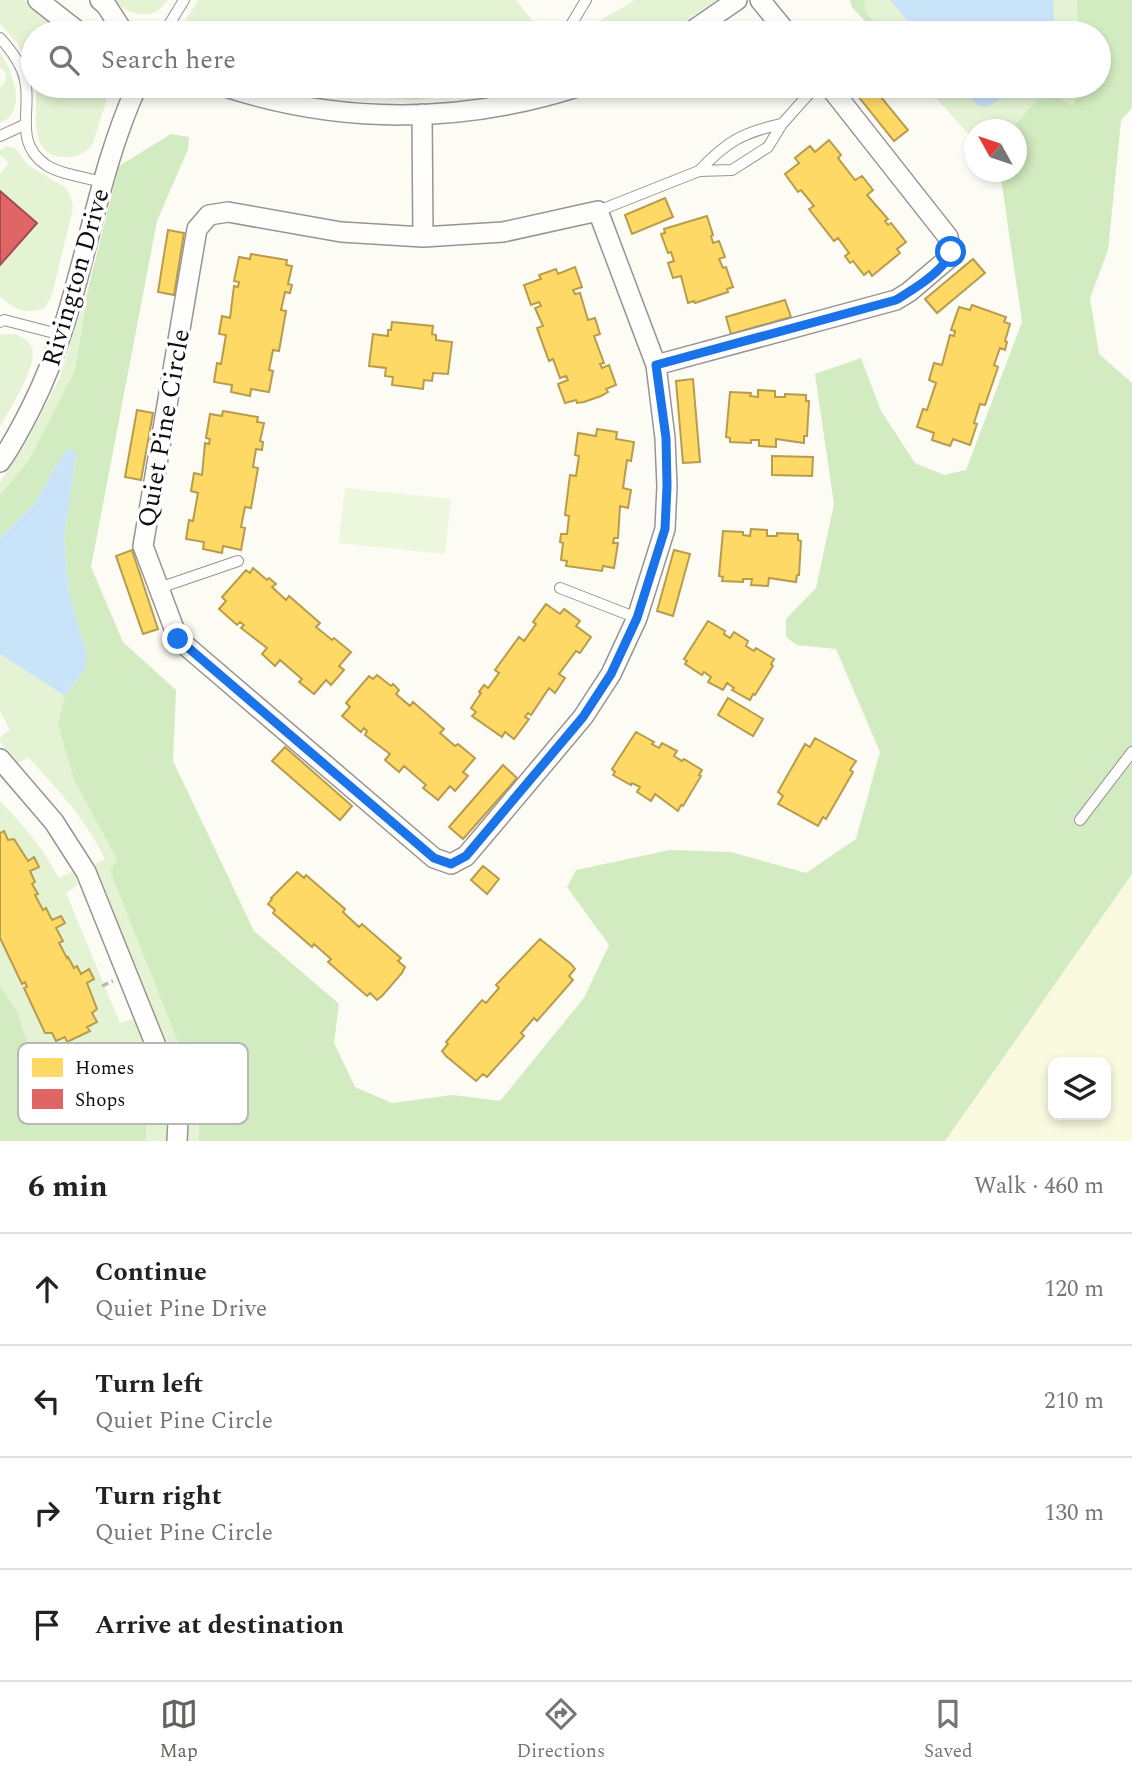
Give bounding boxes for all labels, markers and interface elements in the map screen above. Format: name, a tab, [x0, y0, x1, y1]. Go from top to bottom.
search box	[21, 21, 1111, 98]
text: Search here	[101, 40, 236, 80]
icon: search	[45, 41, 83, 79]
north arrow	[964, 119, 1027, 182]
street label: Rivington Drive	[31, 183, 121, 371]
route start	[935, 236, 966, 267]
street label: Quiet Pine Circle	[127, 326, 201, 531]
route end	[162, 623, 193, 654]
legend	[18, 1043, 248, 1124]
text: Homes	[75, 1054, 134, 1083]
map controls	[1048, 1057, 1111, 1120]
button: layers	[1048, 1057, 1111, 1120]
text: Shops	[75, 1086, 125, 1115]
text: 6 min	[28, 1164, 108, 1210]
text: Walk · 460 m	[974, 1169, 1104, 1204]
text: Continue	[95, 1252, 207, 1292]
icon: ahead	[28, 1270, 66, 1308]
text: 120 m	[1044, 1272, 1104, 1307]
text: Quiet Pine Drive	[95, 1292, 267, 1327]
text: Turn left	[95, 1364, 203, 1404]
icon: left	[28, 1382, 66, 1420]
text: 210 m	[1044, 1384, 1104, 1419]
text: Quiet Pine Circle	[95, 1404, 273, 1439]
text: Turn right	[95, 1476, 222, 1516]
icon: right	[28, 1494, 66, 1532]
text: 130 m	[1044, 1496, 1104, 1531]
text: Quiet Pine Circle	[95, 1516, 273, 1551]
text: Arrive at destination	[95, 1605, 344, 1645]
icon: arrive	[28, 1606, 66, 1644]
tab: Map	[159, 1695, 198, 1766]
tab: Directions	[516, 1695, 605, 1766]
tab: Saved	[924, 1695, 973, 1766]

